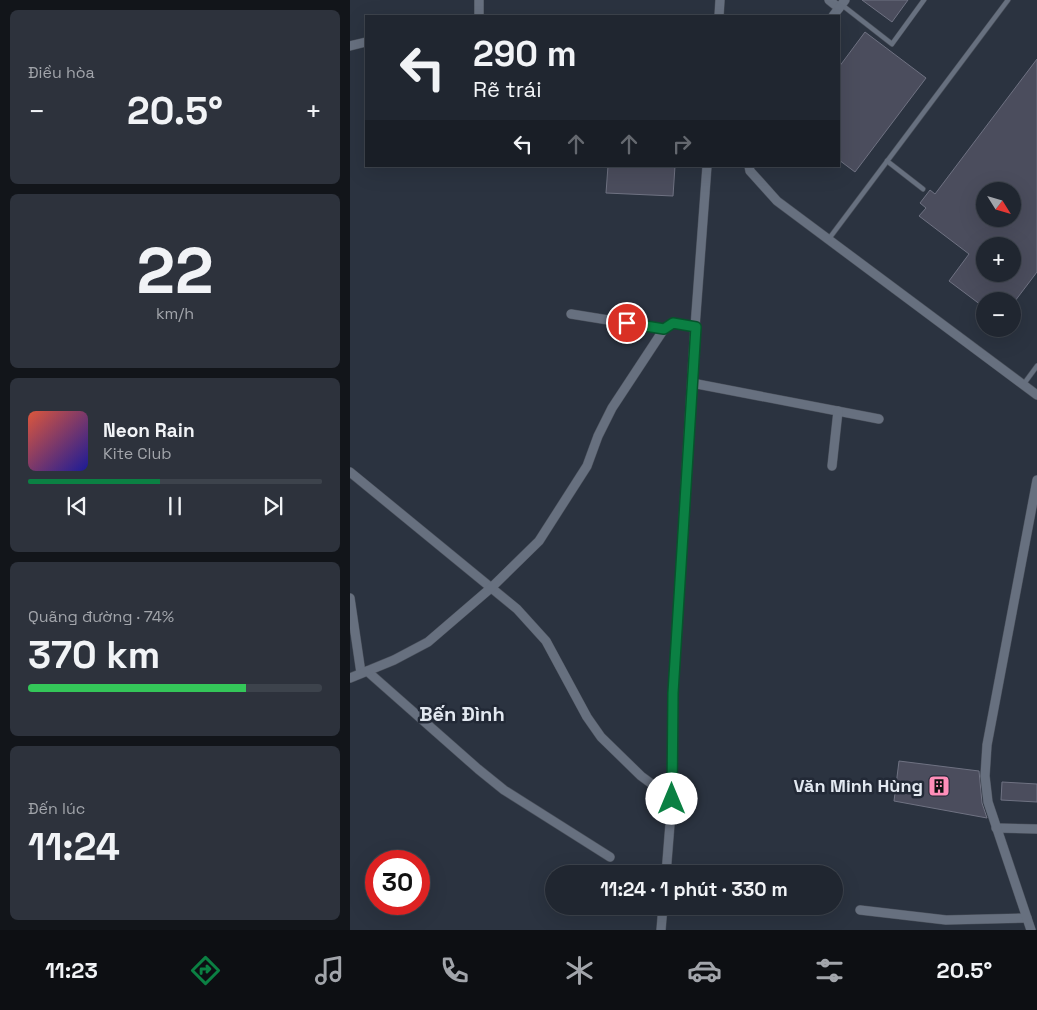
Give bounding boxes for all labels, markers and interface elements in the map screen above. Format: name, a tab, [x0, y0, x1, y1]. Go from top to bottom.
text: 290 m	[473, 32, 577, 76]
icon: left	[390, 35, 455, 100]
text: Điều hòa	[28, 62, 95, 83]
text: Rẽ trái	[473, 75, 542, 103]
text: 20.5°	[127, 87, 223, 135]
text: −	[28, 93, 45, 129]
text: +	[305, 93, 322, 129]
icon: left	[509, 130, 537, 158]
icon: ahead	[562, 130, 590, 158]
icon: ahead	[615, 130, 643, 158]
icon: right	[668, 130, 696, 158]
north arrow	[976, 182, 1021, 228]
map controls	[976, 182, 1021, 337]
text: 22	[136, 229, 214, 312]
button: +	[976, 237, 1021, 282]
button: −	[976, 292, 1021, 337]
pin	[606, 302, 648, 344]
text: km/h	[156, 303, 194, 324]
icon: arrive	[613, 309, 641, 337]
text: Neon Rain	[103, 418, 195, 443]
text: Kite Club	[103, 443, 172, 464]
icon: previous	[63, 492, 91, 520]
icon: pause	[161, 492, 189, 520]
icon: next	[259, 492, 287, 520]
text: Quãng đường · 74%	[28, 606, 174, 627]
text: 370 km	[28, 631, 160, 679]
district label: Bến Đình	[419, 701, 505, 727]
position arrow	[645, 772, 697, 824]
place label: Văn Minh Hùng	[793, 774, 923, 797]
building icon: Văn Minh Hùng	[927, 774, 951, 798]
text: Đến lúc	[28, 798, 85, 819]
text: 11:24	[28, 823, 120, 871]
speed limit sign: 30	[365, 850, 430, 915]
text: 11:24 · 1 phút · 330 m	[600, 877, 788, 902]
icon: directions	[188, 953, 223, 988]
icon: music	[312, 953, 347, 988]
icon: phone	[437, 953, 472, 988]
icon: climate	[562, 953, 597, 988]
icon: car	[687, 953, 722, 988]
icon: filters	[812, 953, 847, 988]
text: 11:23	[45, 956, 98, 984]
text: 20.5°	[937, 956, 992, 984]

